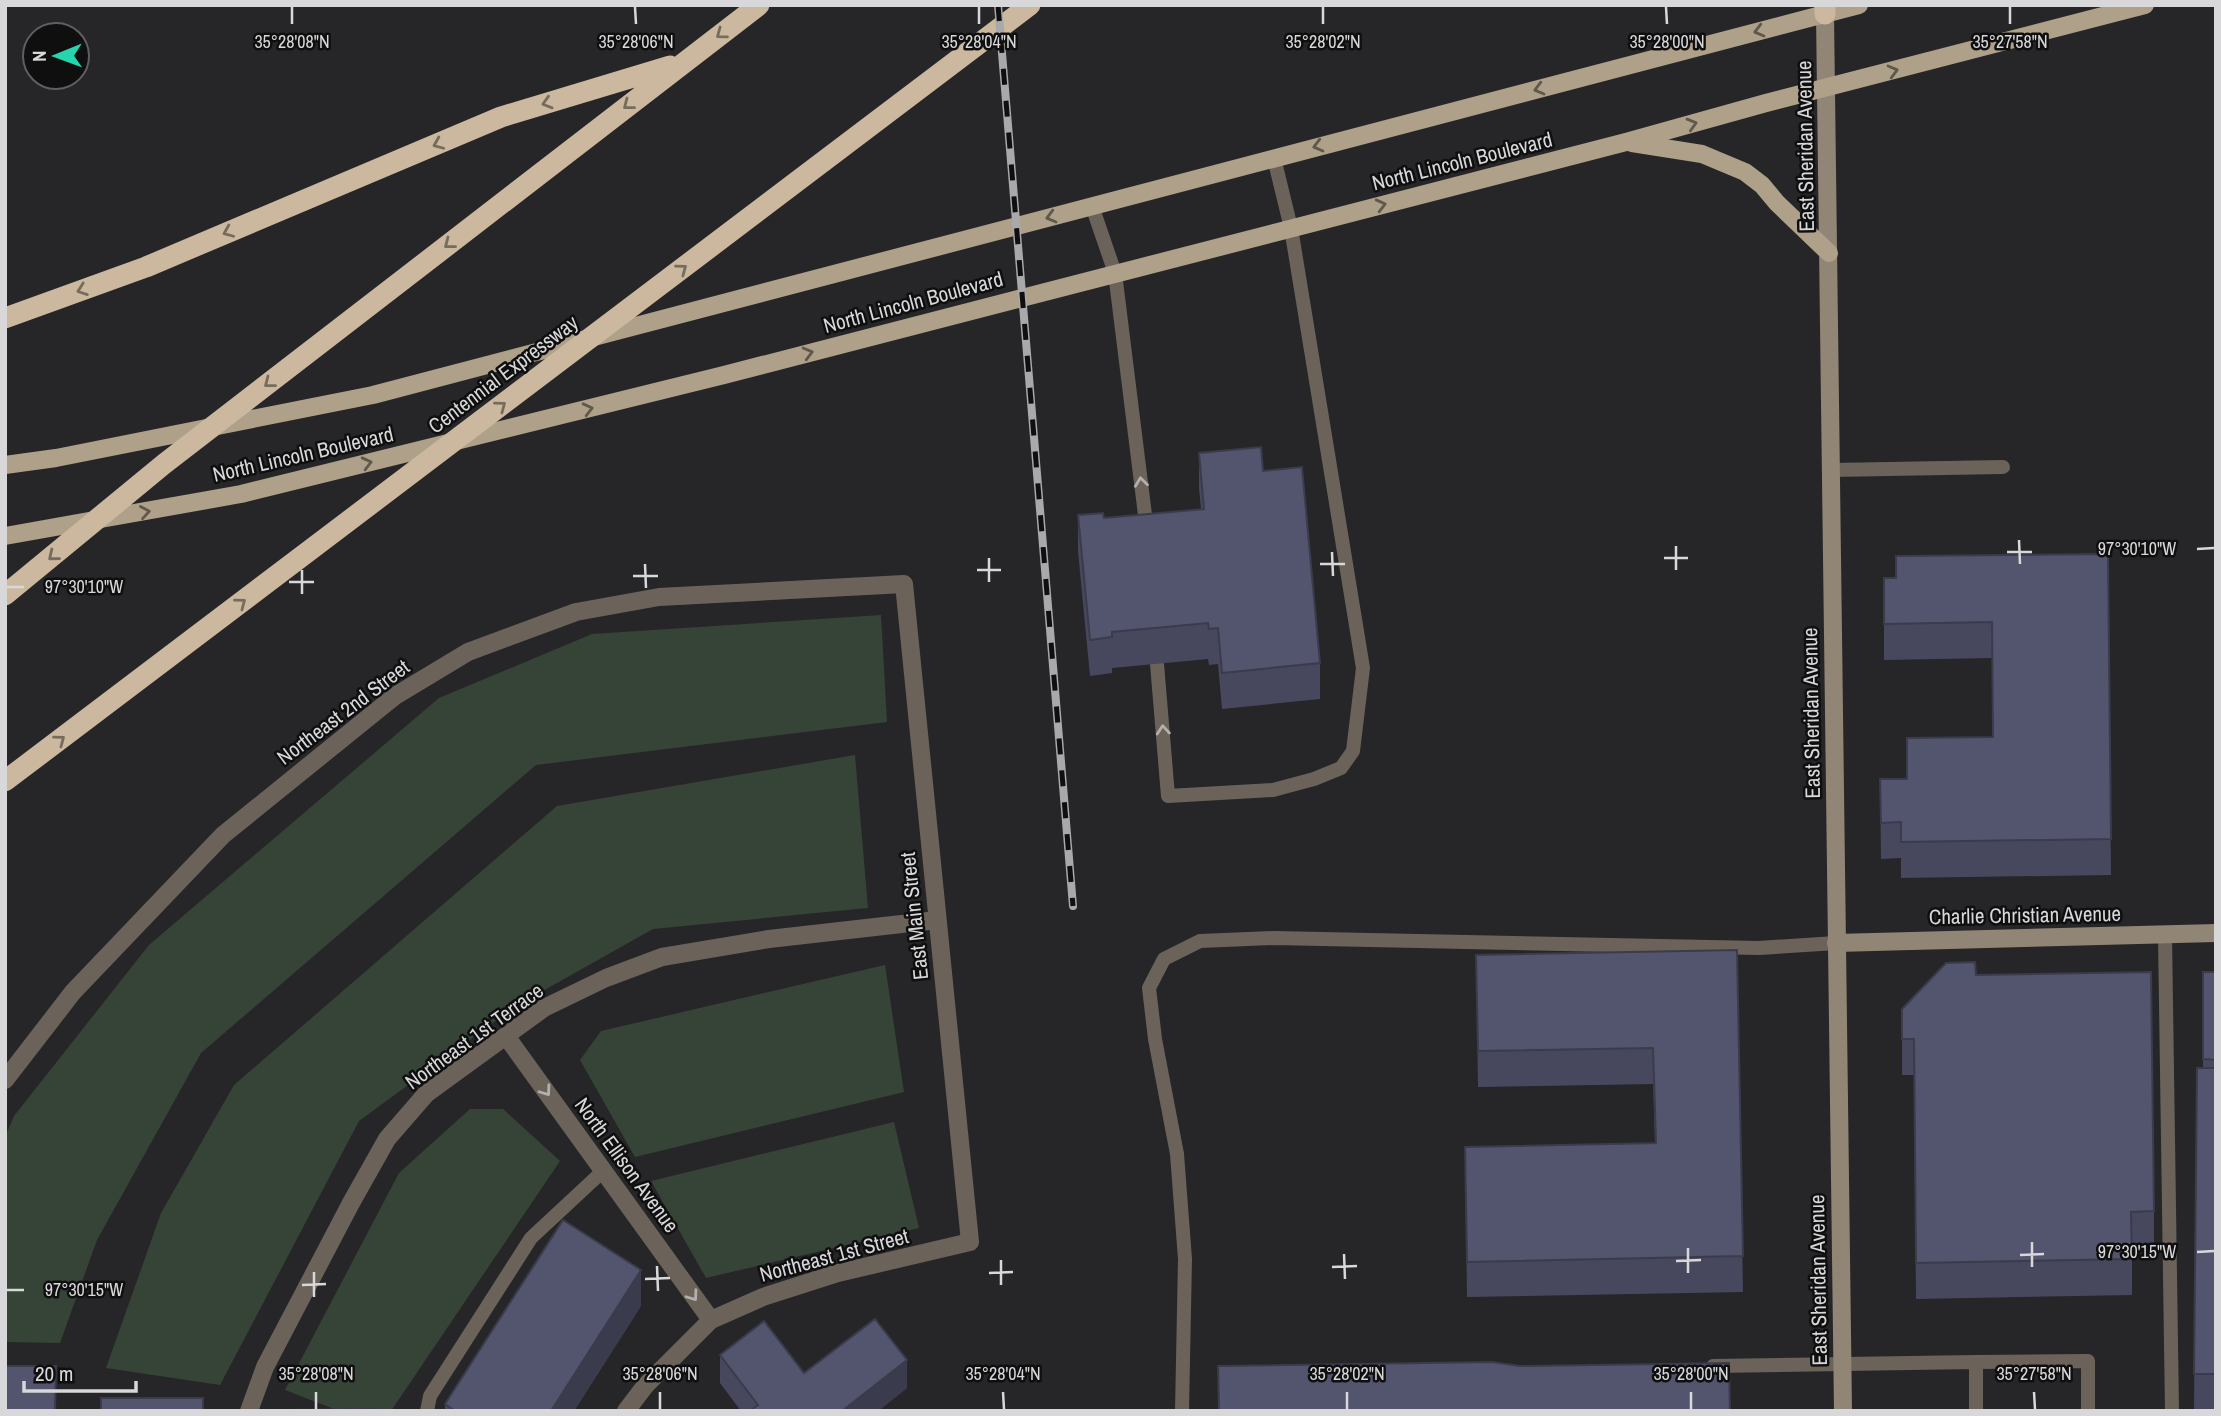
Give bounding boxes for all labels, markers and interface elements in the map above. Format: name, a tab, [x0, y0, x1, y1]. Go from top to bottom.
north arrow	[21, 21, 91, 91]
one-way arrow	[1753, 23, 1765, 37]
one-way arrow	[716, 26, 728, 38]
text: 35°28'08"N	[254, 29, 330, 54]
text: 35°28'06"N	[598, 29, 674, 54]
text: 35°28'04"N	[941, 29, 1017, 54]
text: 35°28'02"N	[1285, 29, 1361, 54]
text: 35°28'00"N	[1629, 29, 1705, 54]
text: 35°27'58"N	[1972, 29, 2048, 54]
text: N	[26, 50, 52, 62]
street label: East Sheridan Avenue	[1789, 60, 1821, 232]
one-way arrow	[1887, 65, 1899, 79]
one-way arrow	[1533, 81, 1545, 95]
one-way arrow	[541, 95, 553, 110]
one-way arrow	[624, 96, 636, 109]
one-way arrow	[1685, 118, 1697, 132]
street label: North Lincoln Boulevard	[1369, 125, 1555, 197]
one-way arrow	[433, 135, 445, 149]
one-way arrow	[1313, 138, 1325, 152]
one-way arrow	[1375, 199, 1387, 213]
one-way arrow	[1045, 209, 1057, 223]
one-way arrow	[223, 224, 235, 238]
one-way arrow	[444, 235, 456, 248]
street label: North Lincoln Boulevard	[820, 264, 1006, 340]
one-way arrow	[674, 265, 687, 277]
one-way arrow	[76, 282, 88, 296]
street label: Centennial Expressway	[422, 308, 584, 440]
one-way arrow	[802, 347, 814, 361]
one-way arrow	[264, 375, 276, 388]
one-way arrow	[493, 402, 505, 415]
one-way arrow	[582, 403, 594, 417]
street label: North Lincoln Boulevard	[210, 419, 396, 489]
one-way arrow	[361, 457, 373, 471]
one-way arrow	[1134, 476, 1149, 488]
one-way arrow	[139, 505, 151, 520]
text: 97°30'10"W	[2098, 536, 2176, 561]
one-way arrow	[48, 548, 61, 560]
text: 97°30'10"W	[45, 574, 123, 599]
one-way arrow	[233, 598, 246, 611]
street label: East Sheridan Avenue	[1795, 627, 1827, 799]
street label: Northeast 2nd Street	[271, 652, 415, 771]
one-way arrow	[1155, 724, 1170, 736]
one-way arrow	[52, 736, 64, 748]
street label: East Main Street	[893, 850, 935, 981]
street label: Charlie Christian Avenue	[1929, 899, 2121, 931]
street label: Northeast 1st Terrace	[399, 976, 549, 1096]
one-way arrow	[538, 1083, 550, 1096]
street label: North Ellison Avenue	[568, 1092, 686, 1238]
street label: East Sheridan Avenue	[1802, 1194, 1834, 1366]
street label: Northeast 1st Street	[756, 1221, 912, 1289]
text: 97°30'15"W	[2098, 1239, 2176, 1264]
text: 97°30'15"W	[45, 1277, 123, 1302]
one-way arrow	[685, 1288, 697, 1300]
scale bar	[24, 1350, 136, 1394]
text: 20 m	[35, 1359, 73, 1388]
text: 35°28'08"N	[278, 1361, 354, 1386]
text: 35°28'06"N	[622, 1361, 698, 1386]
text: 35°28'04"N	[965, 1361, 1041, 1386]
text: 35°28'02"N	[1309, 1361, 1385, 1386]
text: 35°28'00"N	[1653, 1361, 1729, 1386]
text: 35°27'58"N	[1996, 1361, 2072, 1386]

